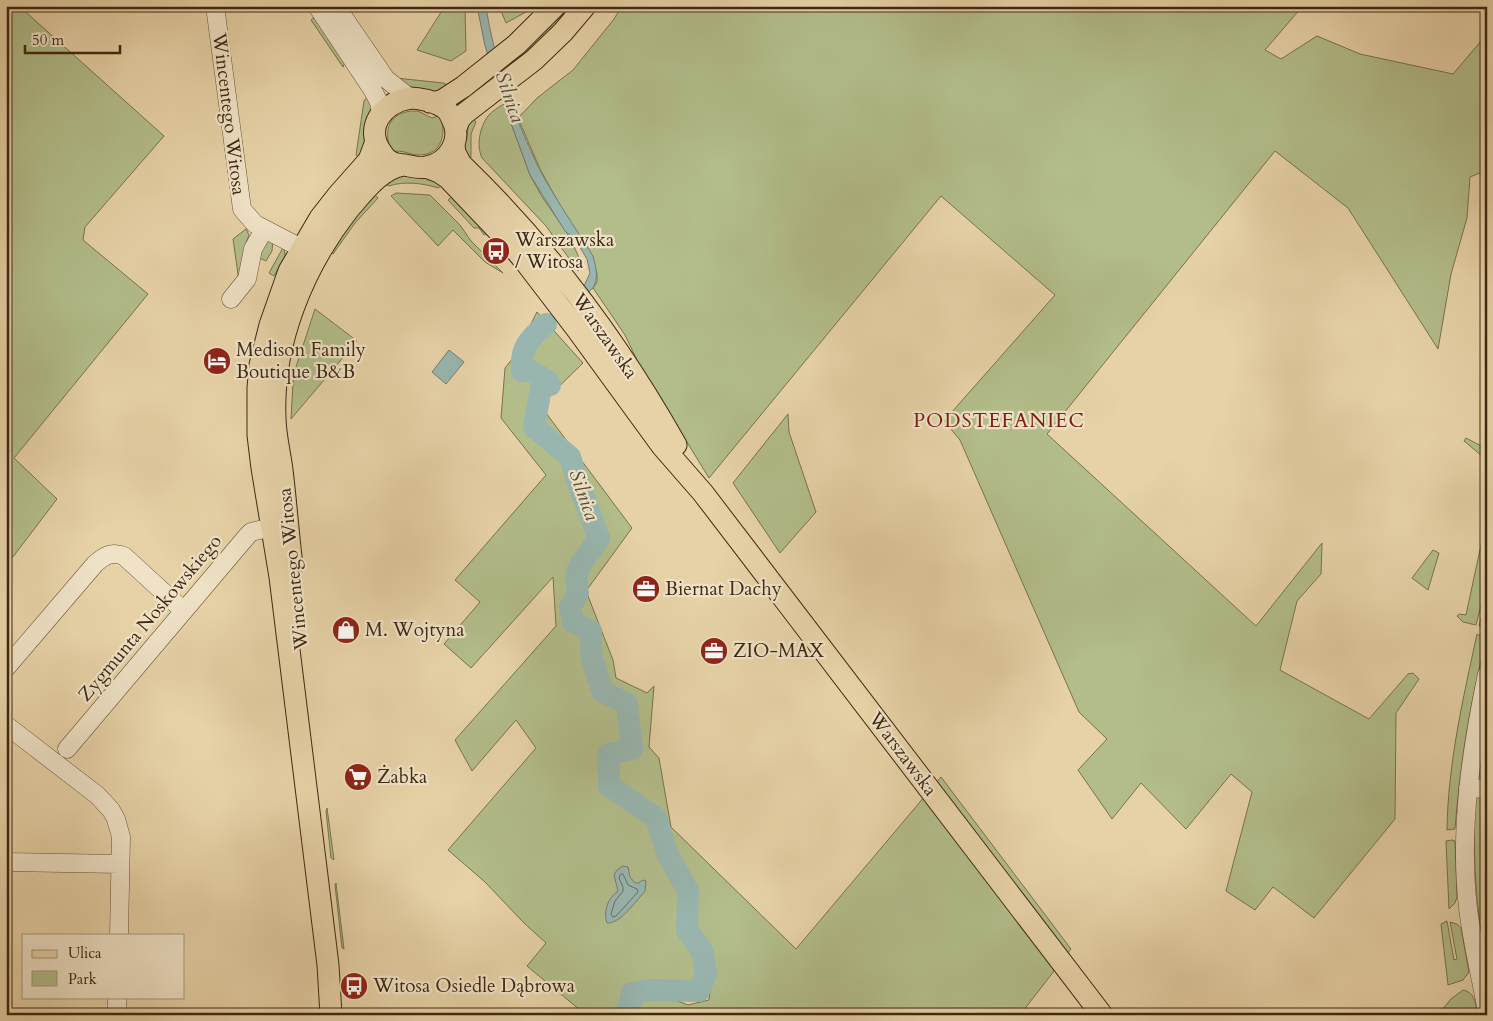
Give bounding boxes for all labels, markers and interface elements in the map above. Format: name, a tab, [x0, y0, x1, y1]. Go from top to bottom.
scale bar	[25, 22, 120, 54]
text: 50 m	[32, 30, 64, 50]
street label: Wincentego Witosa	[206, 31, 252, 197]
water label: Silnica	[489, 68, 531, 126]
place label: Warszawska / Witosa	[514, 227, 614, 275]
bus stop icon: Warszawska / Witosa	[481, 236, 511, 266]
street label: Warszawska	[565, 287, 644, 384]
place label: Medison Family Boutique B&B	[236, 337, 366, 385]
hotel icon: Medison Family Boutique B&B	[202, 346, 232, 376]
district label: PODSTEFANIEC	[913, 407, 1085, 434]
water label: Silnica	[562, 466, 606, 524]
street label: Wincentego Witosa	[272, 487, 315, 652]
street label: Zygmunta Noskowskiego	[72, 529, 228, 707]
office icon: Biernat Dachy	[631, 574, 661, 604]
place label: Biernat Dachy	[665, 576, 782, 602]
shop icon: M. Wojtyna	[331, 615, 361, 645]
place label: M. Wojtyna	[365, 617, 464, 643]
office icon: ZIO-MAX	[699, 636, 729, 666]
place label: ZIO-MAX	[733, 638, 824, 664]
street label: Warszawska	[862, 706, 943, 801]
supermarket icon: Żabka	[343, 762, 373, 792]
place label: Żabka	[377, 764, 427, 790]
legend	[22, 934, 185, 998]
text: Ulica	[68, 943, 102, 963]
text: Park	[68, 969, 97, 989]
bus stop icon: Witosa Osiedle Dąbrowa	[339, 971, 369, 1001]
place label: Witosa Osiedle Dąbrowa	[372, 973, 575, 999]

